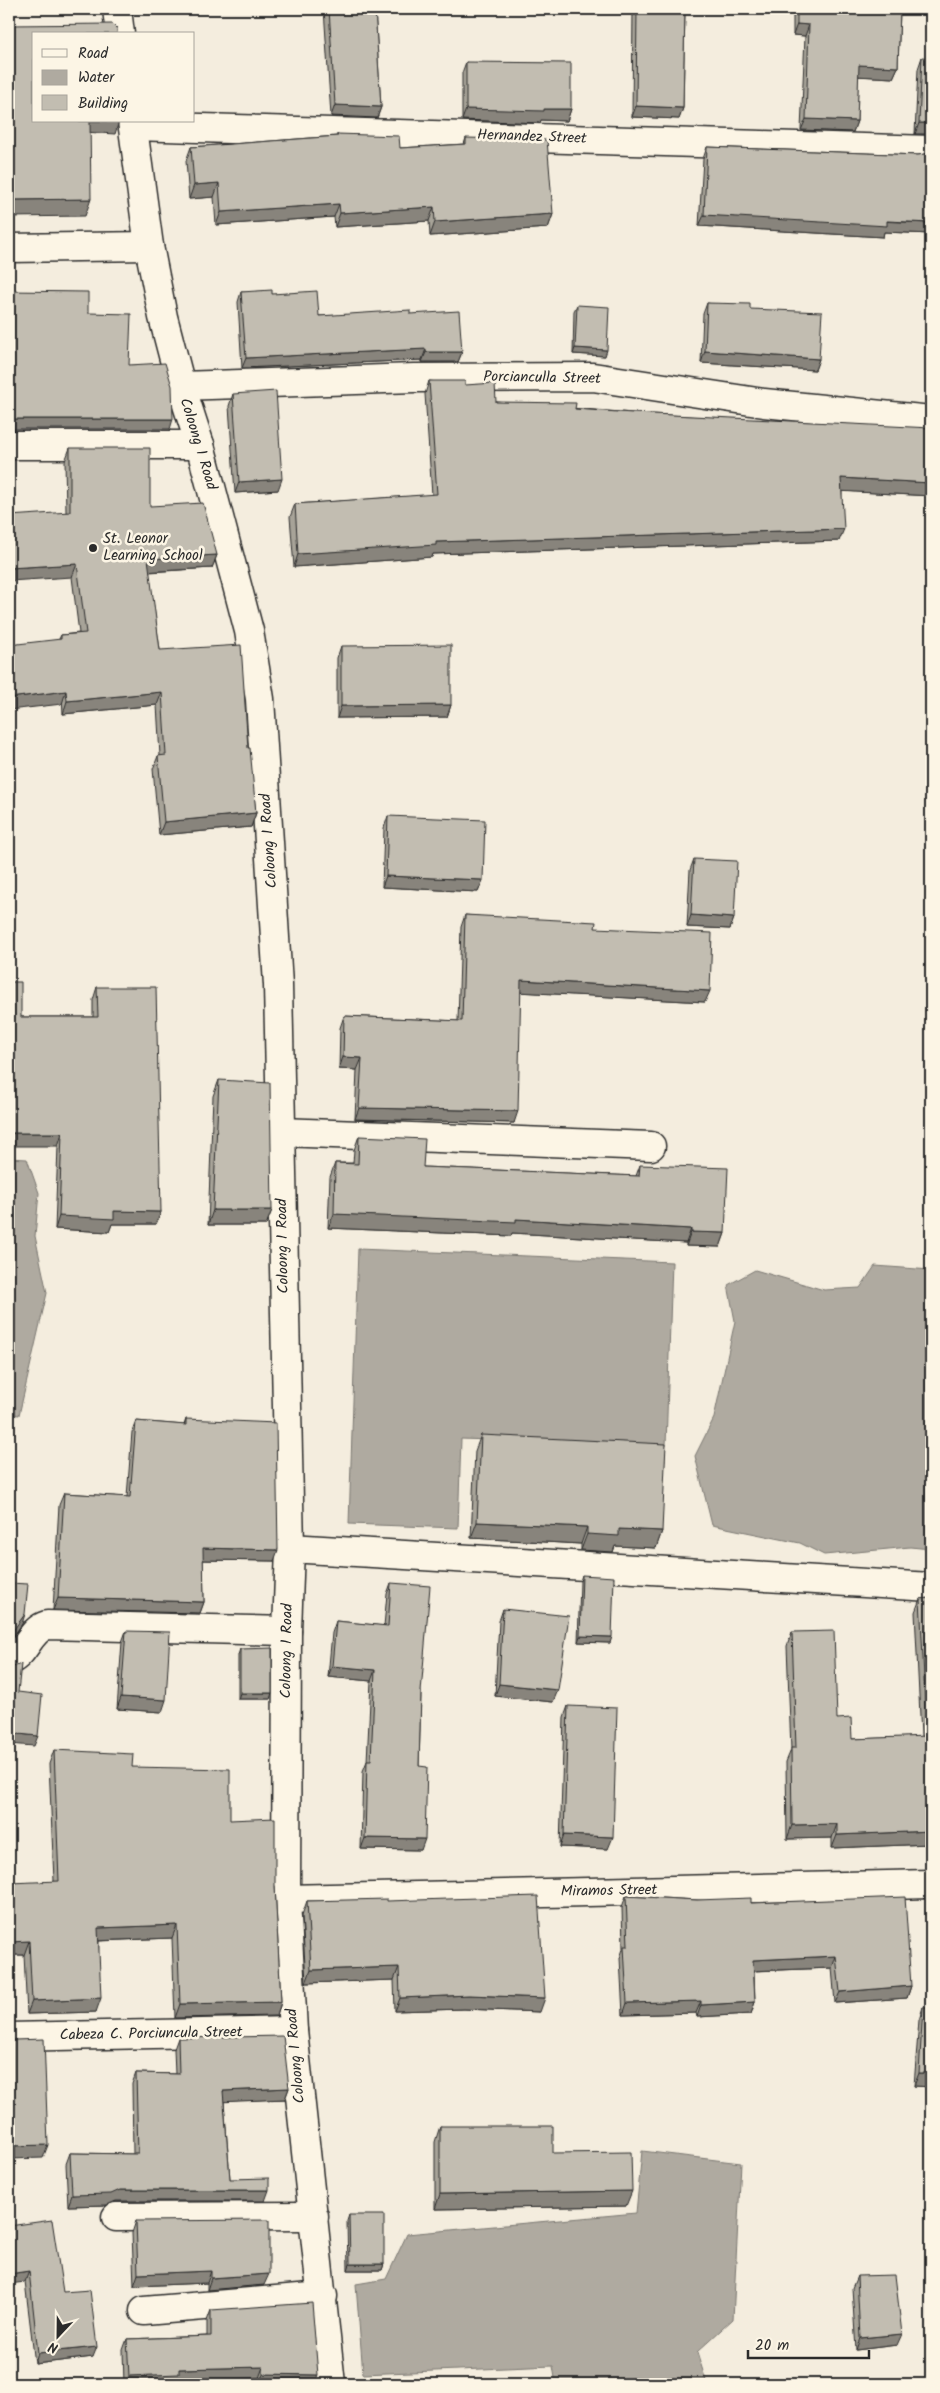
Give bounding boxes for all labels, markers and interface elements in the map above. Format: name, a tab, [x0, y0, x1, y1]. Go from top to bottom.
legend	[32, 32, 195, 122]
text: Road	[78, 42, 109, 66]
text: Water	[78, 66, 115, 90]
text: Building	[78, 92, 128, 116]
street label: Hernandez Street	[477, 123, 587, 151]
street label: Porcianculla Street	[483, 365, 601, 391]
street label: Coloong 1 Road	[173, 395, 224, 493]
place label: St. Leonor Learning School	[103, 527, 203, 568]
marker: St. Leonor Learning School	[87, 542, 99, 554]
street label: Coloong 1 Road	[254, 792, 284, 889]
street label: Coloong 1 Road	[270, 1198, 296, 1294]
street label: Coloong 1 Road	[274, 1603, 300, 1699]
street label: Miramos Street	[561, 1878, 658, 1904]
street label: Coloong 1 Road	[280, 2007, 312, 2104]
street label: Cabeza C. Porciuncula Street	[59, 2020, 243, 2048]
north arrow	[32, 2310, 82, 2360]
scale bar	[748, 2328, 869, 2360]
text: 20 m	[755, 2334, 789, 2358]
text: N	[45, 2335, 62, 2359]

